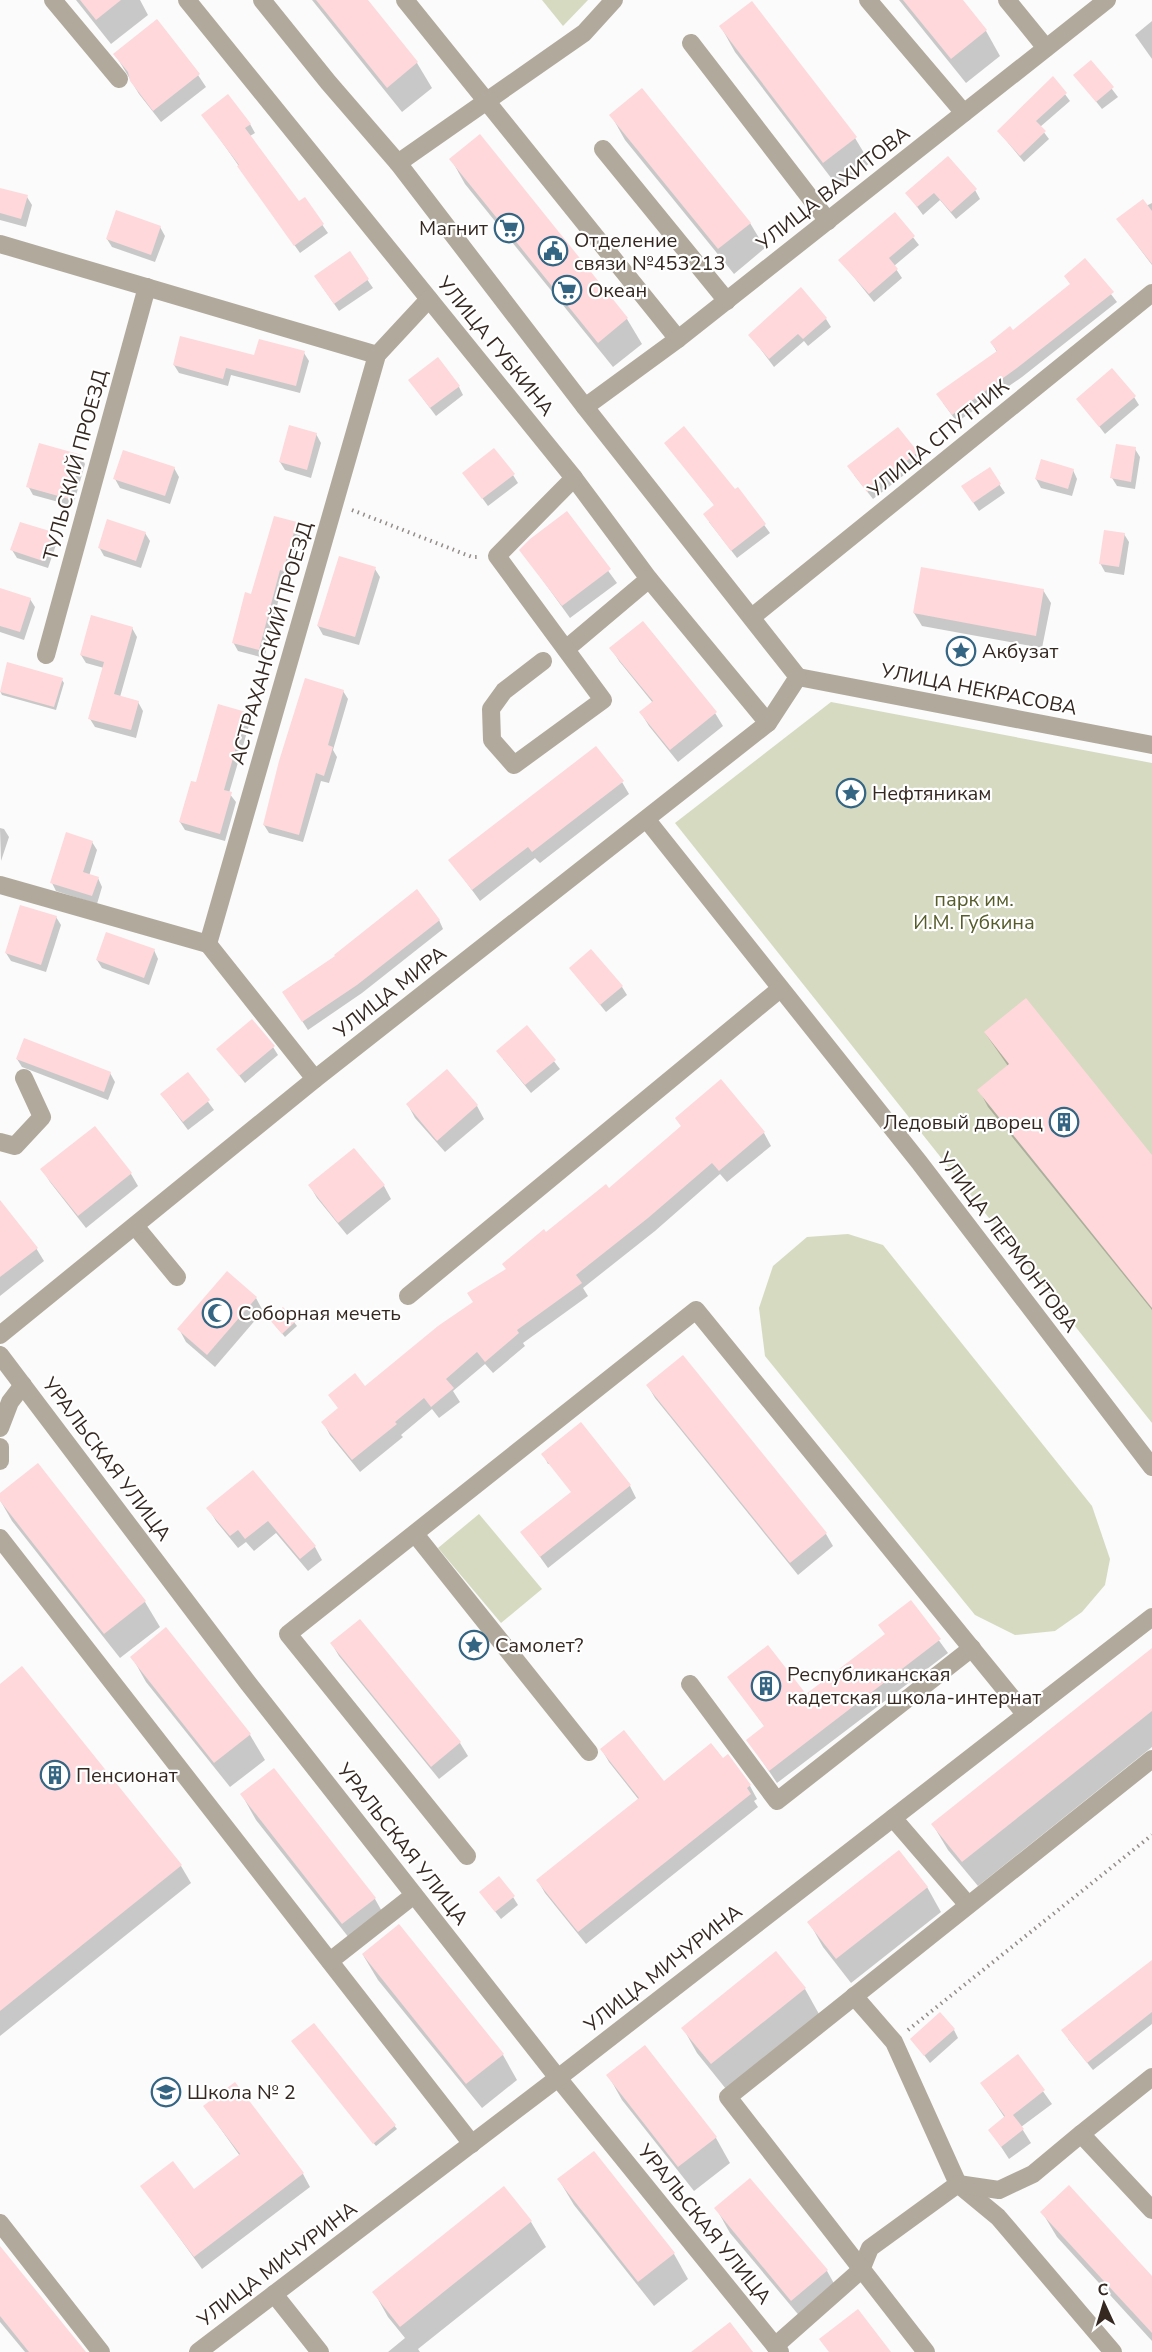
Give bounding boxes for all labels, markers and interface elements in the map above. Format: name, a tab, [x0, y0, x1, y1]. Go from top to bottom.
street label: УЛИЦА ВАХИТОВА	[750, 120, 916, 257]
supermarket icon: Магнит	[493, 212, 525, 244]
place label: Магнит	[419, 215, 488, 242]
place label: Отделение связи №453213	[574, 227, 726, 277]
public building icon: Отделение связи №453213	[537, 235, 569, 267]
street label: УЛИЦА ГУБКИНА	[430, 270, 561, 422]
supermarket icon: Океан	[551, 274, 583, 306]
place label: Океан	[588, 277, 647, 304]
street label: ТУЛЬСКИЙ ПРОЕЗД	[37, 366, 114, 564]
street label: УЛИЦА СПУТНИК	[861, 373, 1015, 504]
street label: АСТРАХАНСКИЙ ПРОЕЗД	[224, 518, 319, 768]
place icon: Акбузат	[945, 635, 977, 667]
place label: Акбузат	[982, 638, 1058, 665]
street label: УЛИЦА НЕКРАСОВА	[877, 657, 1080, 722]
place icon: Нефтяникам	[835, 777, 867, 809]
place label: Нефтяникам	[872, 780, 992, 807]
park label: парк им. И.М. Губкина	[913, 886, 1035, 936]
street label: УЛИЦА МИРА	[328, 940, 452, 1045]
building icon: Ледовый дворец	[1048, 1106, 1080, 1138]
place label: Ледовый дворец	[883, 1109, 1043, 1136]
street label: УЛИЦА ЛЕРМОНТОВА	[930, 1146, 1085, 1338]
mosque icon: Соборная мечеть	[201, 1297, 233, 1329]
place label: Соборная мечеть	[238, 1300, 401, 1327]
street label: УРАЛЬСКАЯ УЛИЦА	[35, 1371, 177, 1547]
place icon: Самолет?	[458, 1629, 490, 1661]
place label: Самолет?	[495, 1632, 584, 1659]
place label: Республиканская кадетская школа-интернат	[787, 1661, 1041, 1711]
building icon: Республиканская кадетская школа-интернат	[750, 1670, 782, 1702]
street label: УРАЛЬСКАЯ УЛИЦА	[330, 1757, 475, 1931]
building icon: Пенсионат	[39, 1759, 71, 1791]
place label: Пенсионат	[76, 1762, 178, 1789]
street label: УЛИЦА МИЧУРИНА	[578, 1898, 748, 2039]
school or university icon: Школа № 2	[150, 2076, 182, 2108]
place label: Школа № 2	[187, 2079, 296, 2106]
street label: УРАЛЬСКАЯ УЛИЦА	[631, 2138, 778, 2310]
street label: УЛИЦА МИЧУРИНА	[191, 2195, 363, 2334]
north arrow	[1074, 2274, 1134, 2334]
text: С	[1097, 2279, 1109, 2301]

